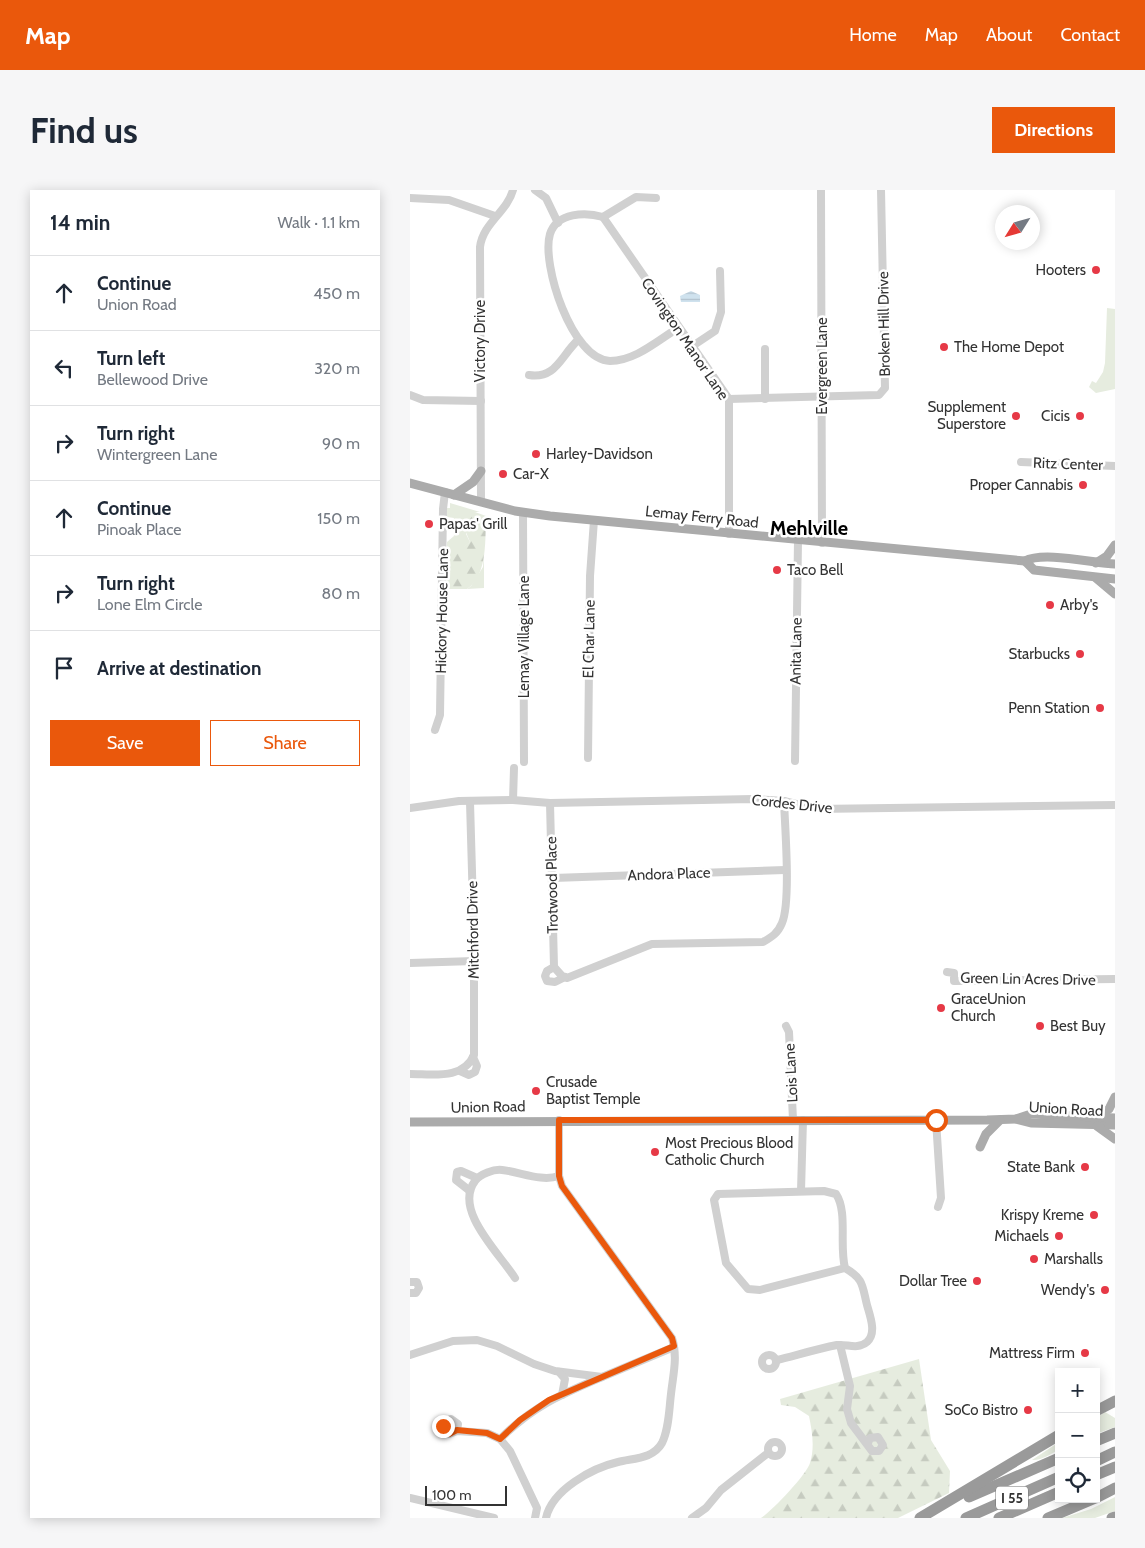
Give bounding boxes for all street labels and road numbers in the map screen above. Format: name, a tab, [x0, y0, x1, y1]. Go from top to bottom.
street label: Broken Hill Drive	[874, 271, 894, 377]
street label: Covington Manor Lane	[637, 275, 733, 404]
street label: Victory Drive	[471, 299, 489, 382]
street label: Evergreen Lane	[813, 317, 831, 415]
street label: Ritz Center	[1033, 454, 1104, 474]
street label: Lemay Ferry Road	[644, 502, 760, 532]
street label: Hickory House Lane	[432, 548, 452, 674]
street label: Lemay Village Lane	[515, 575, 533, 698]
street label: El Char Lane	[579, 599, 599, 679]
street label: Anita Lane	[786, 617, 806, 685]
street label: Cordes Drive	[751, 791, 834, 817]
street label: Trotwood Place	[542, 836, 562, 934]
street label: Andora Place	[627, 864, 711, 884]
street label: Mitchford Drive	[463, 881, 483, 979]
street label: Green Lin Acres Drive	[960, 969, 1096, 989]
street label: Lois Lane	[780, 1043, 802, 1103]
street label: Union Road	[450, 1097, 526, 1117]
street label: Union Road	[1028, 1098, 1104, 1120]
road number: I 55	[996, 1486, 1028, 1510]

